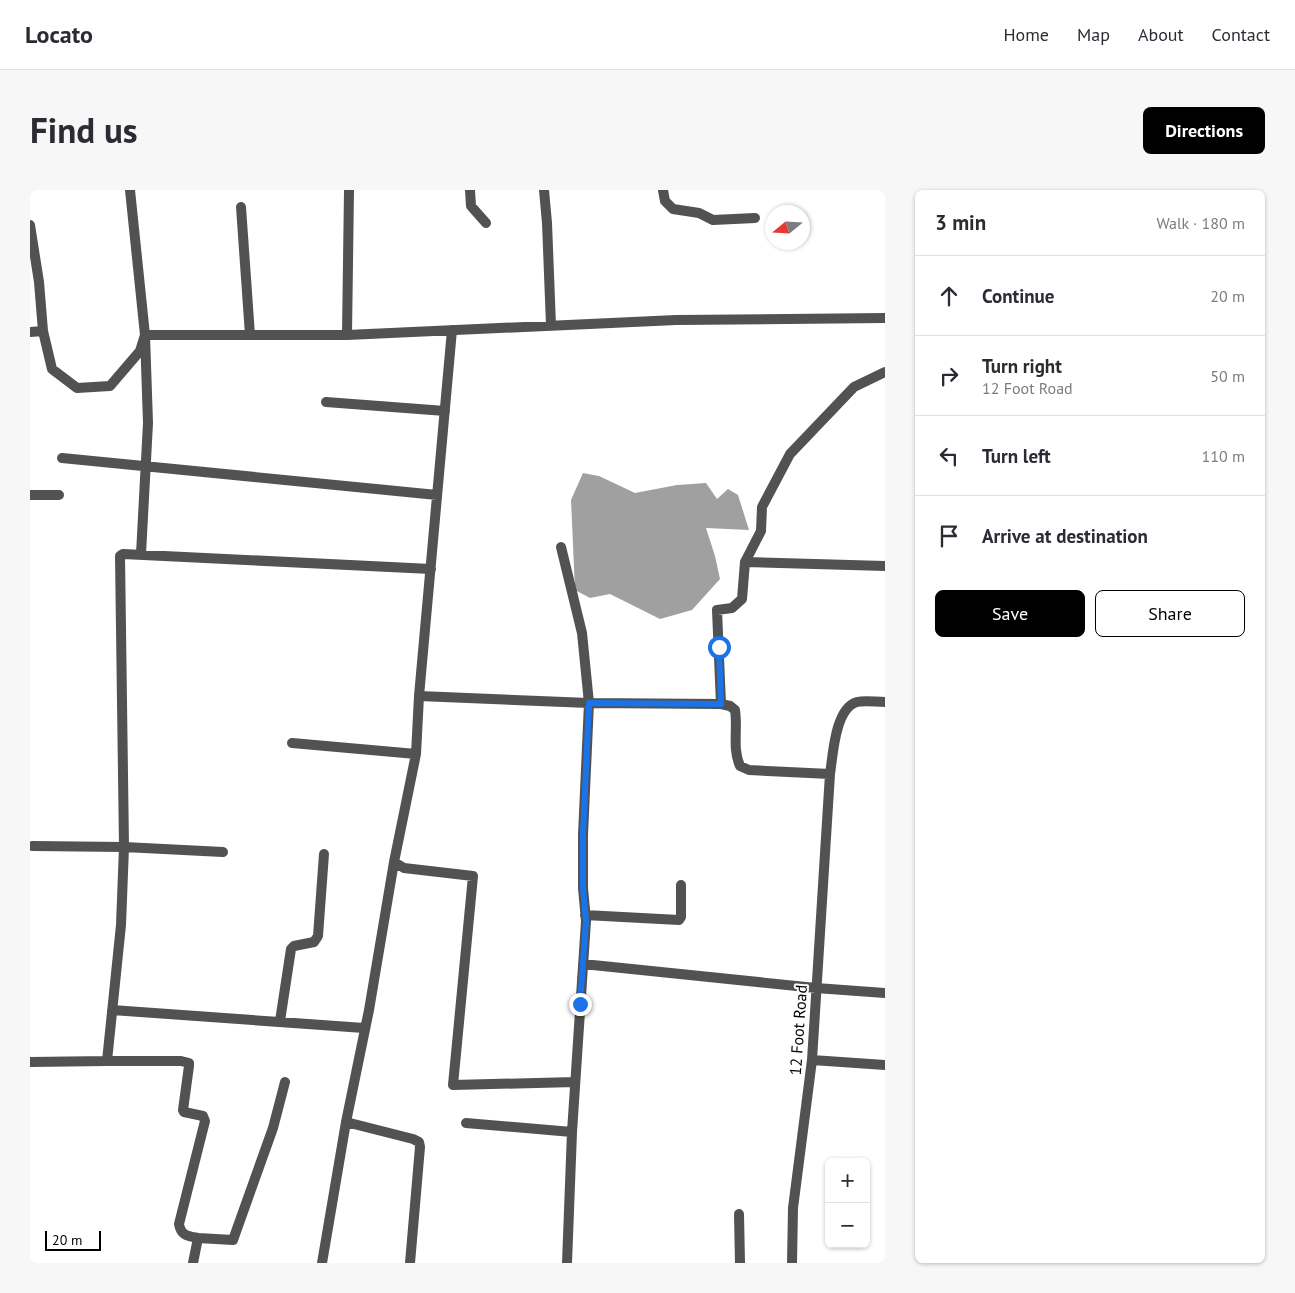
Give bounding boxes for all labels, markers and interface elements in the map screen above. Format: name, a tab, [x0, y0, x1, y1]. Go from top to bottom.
text: Locato	[25, 19, 93, 50]
text: Home	[1003, 23, 1049, 46]
text: Map	[1077, 23, 1110, 46]
text: About	[1138, 23, 1184, 46]
text: Contact	[1212, 23, 1270, 46]
text: Find us	[30, 107, 138, 153]
button: Directions	[1143, 107, 1265, 154]
north arrow	[765, 205, 810, 250]
text: 3 min	[935, 209, 986, 236]
text: Walk · 180 m	[1156, 213, 1245, 233]
icon: ahead	[935, 282, 963, 310]
text: Continue	[982, 284, 1054, 308]
text: 20 m	[1210, 286, 1245, 306]
text: Turn right	[982, 354, 1062, 378]
icon: right	[935, 362, 963, 390]
text: 50 m	[1210, 366, 1245, 386]
text: 12 Foot Road	[982, 378, 1073, 398]
icon: left	[935, 442, 963, 470]
text: Turn left	[982, 444, 1051, 468]
text: 110 m	[1202, 446, 1245, 466]
icon: arrive	[935, 522, 963, 550]
text: Arrive at destination	[982, 524, 1148, 548]
button: Save	[935, 590, 1085, 637]
button: Share	[1095, 590, 1245, 637]
route start	[708, 636, 731, 659]
street label: 12 Foot Road	[785, 984, 811, 1076]
route end	[569, 993, 592, 1016]
map controls	[825, 1158, 870, 1248]
button: +	[825, 1158, 870, 1203]
button: −	[825, 1203, 870, 1248]
scale bar	[45, 1228, 101, 1251]
text: 20 m	[52, 1231, 82, 1249]

